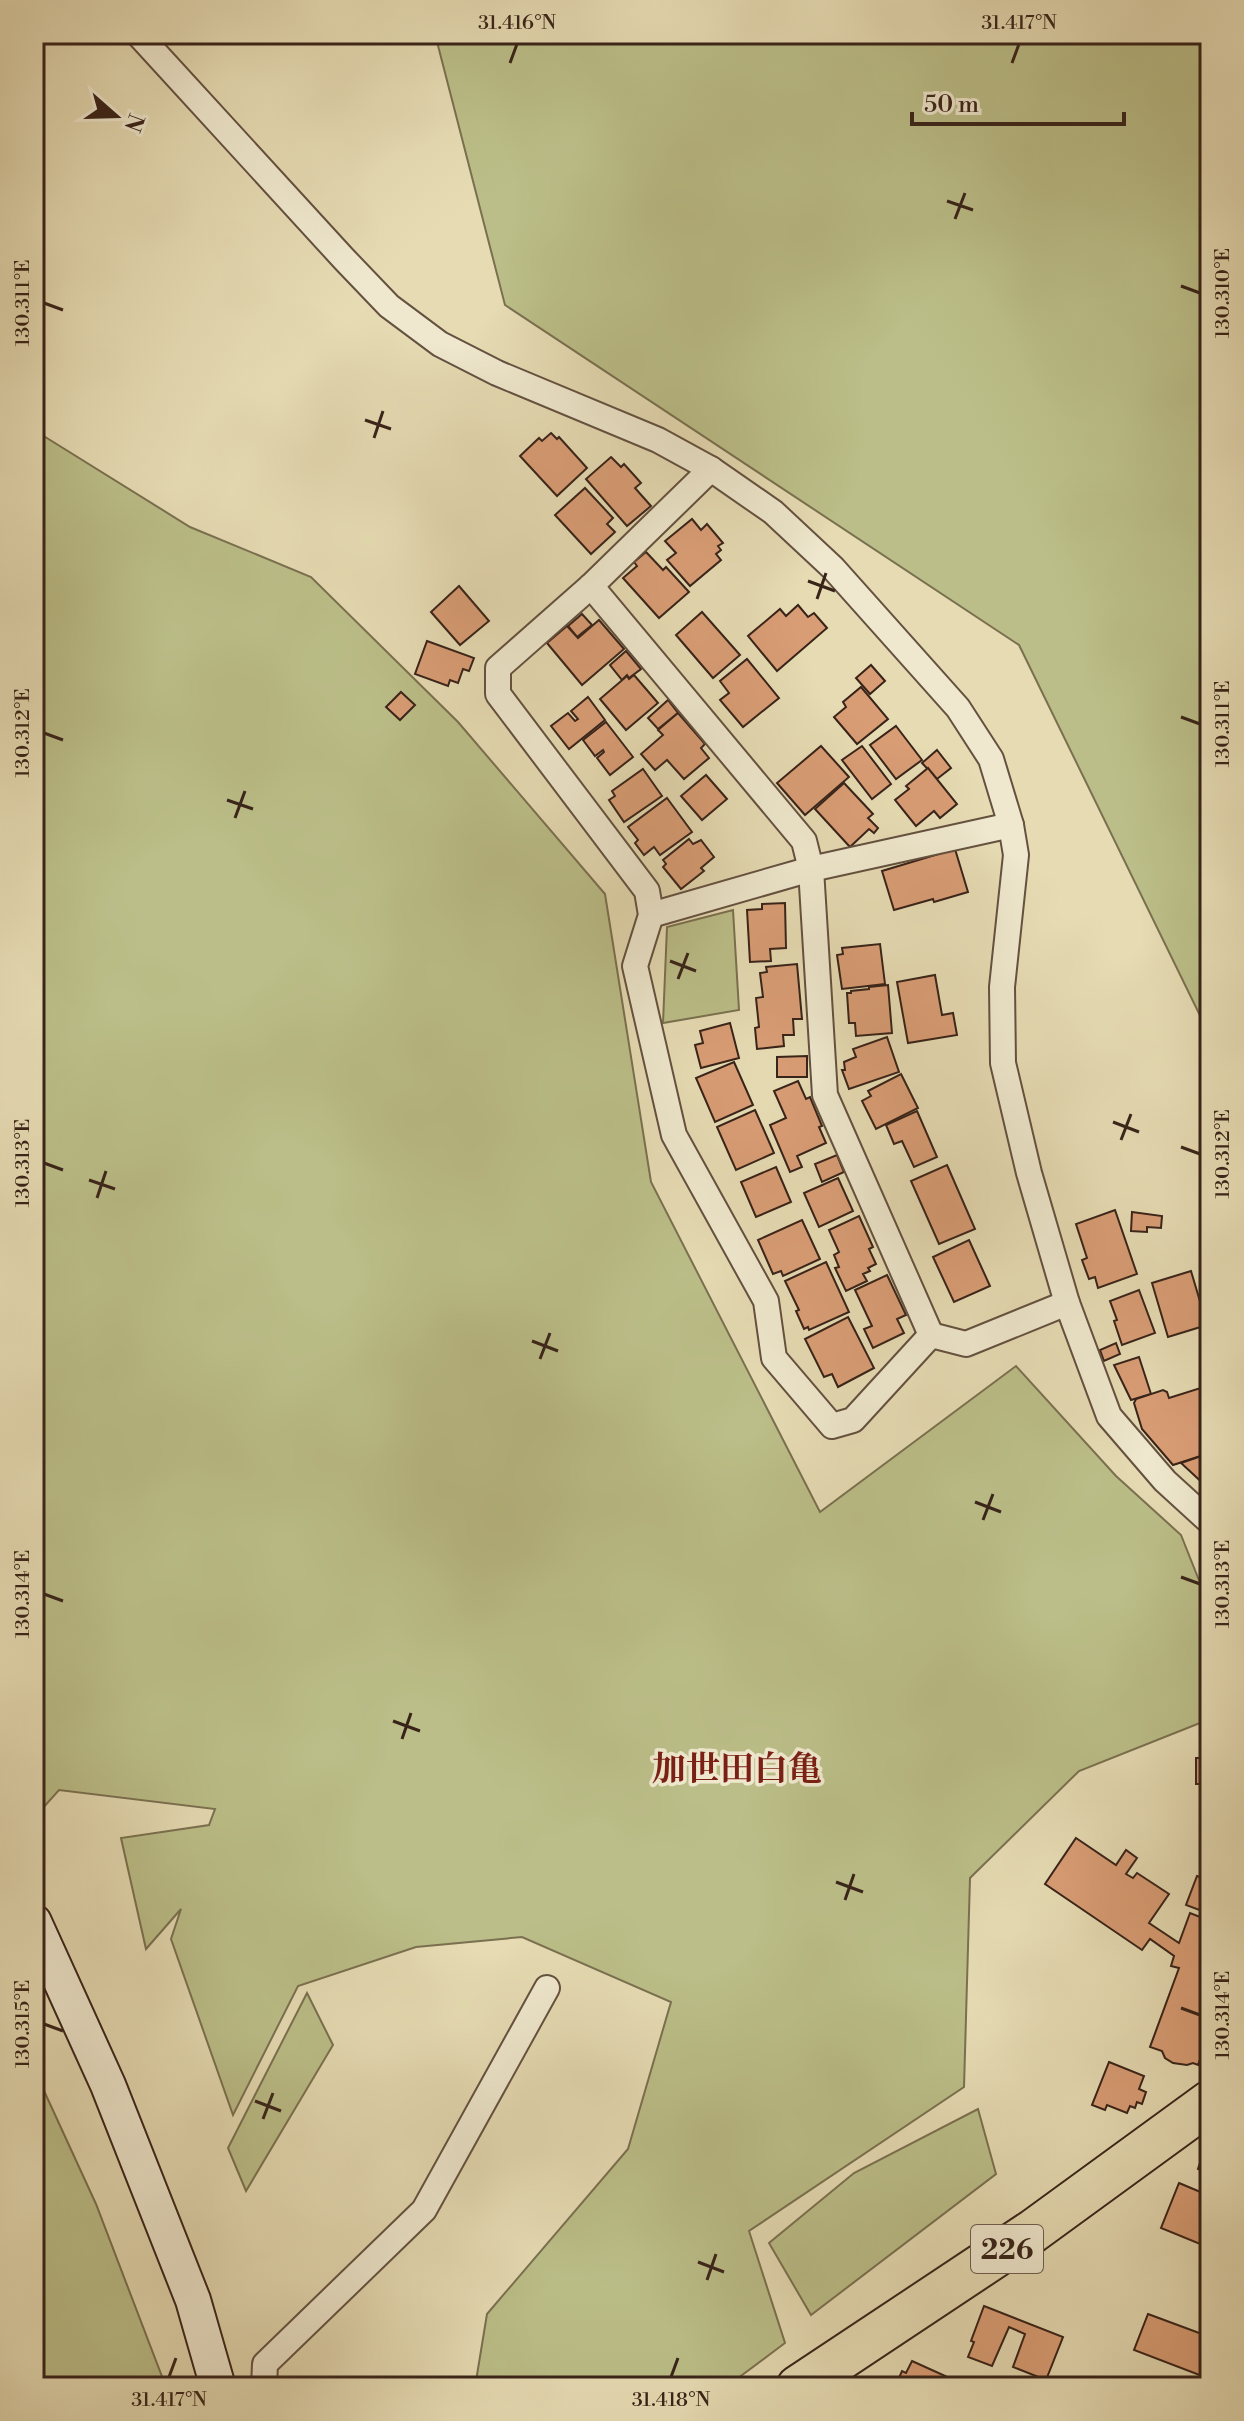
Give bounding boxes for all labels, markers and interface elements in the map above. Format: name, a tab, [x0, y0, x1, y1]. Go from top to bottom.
text: 31.416°N	[478, 11, 556, 36]
text: 31.417°N	[981, 11, 1057, 36]
north arrow	[76, 76, 156, 156]
scale bar	[912, 76, 1124, 126]
text: 50 m	[924, 90, 979, 120]
text: N	[118, 110, 149, 136]
text: 130.310°E	[1211, 248, 1236, 338]
text: 130.311°E	[11, 260, 36, 346]
text: 130.311°E	[1211, 681, 1236, 767]
text: 130.312°E	[11, 688, 36, 778]
text: 130.312°E	[1211, 1109, 1236, 1199]
text: 130.313°E	[11, 1119, 36, 1207]
text: 130.313°E	[1211, 1540, 1236, 1628]
text: 130.314°E	[11, 1550, 36, 1638]
district label: 加世田白亀	[652, 1749, 822, 1791]
text: 130.314°E	[1211, 1971, 1236, 2059]
text: 130.315°E	[11, 1980, 36, 2068]
road number: 226	[971, 2225, 1043, 2273]
text: 31.417°N	[131, 2388, 207, 2413]
text: 31.418°N	[632, 2388, 710, 2413]

